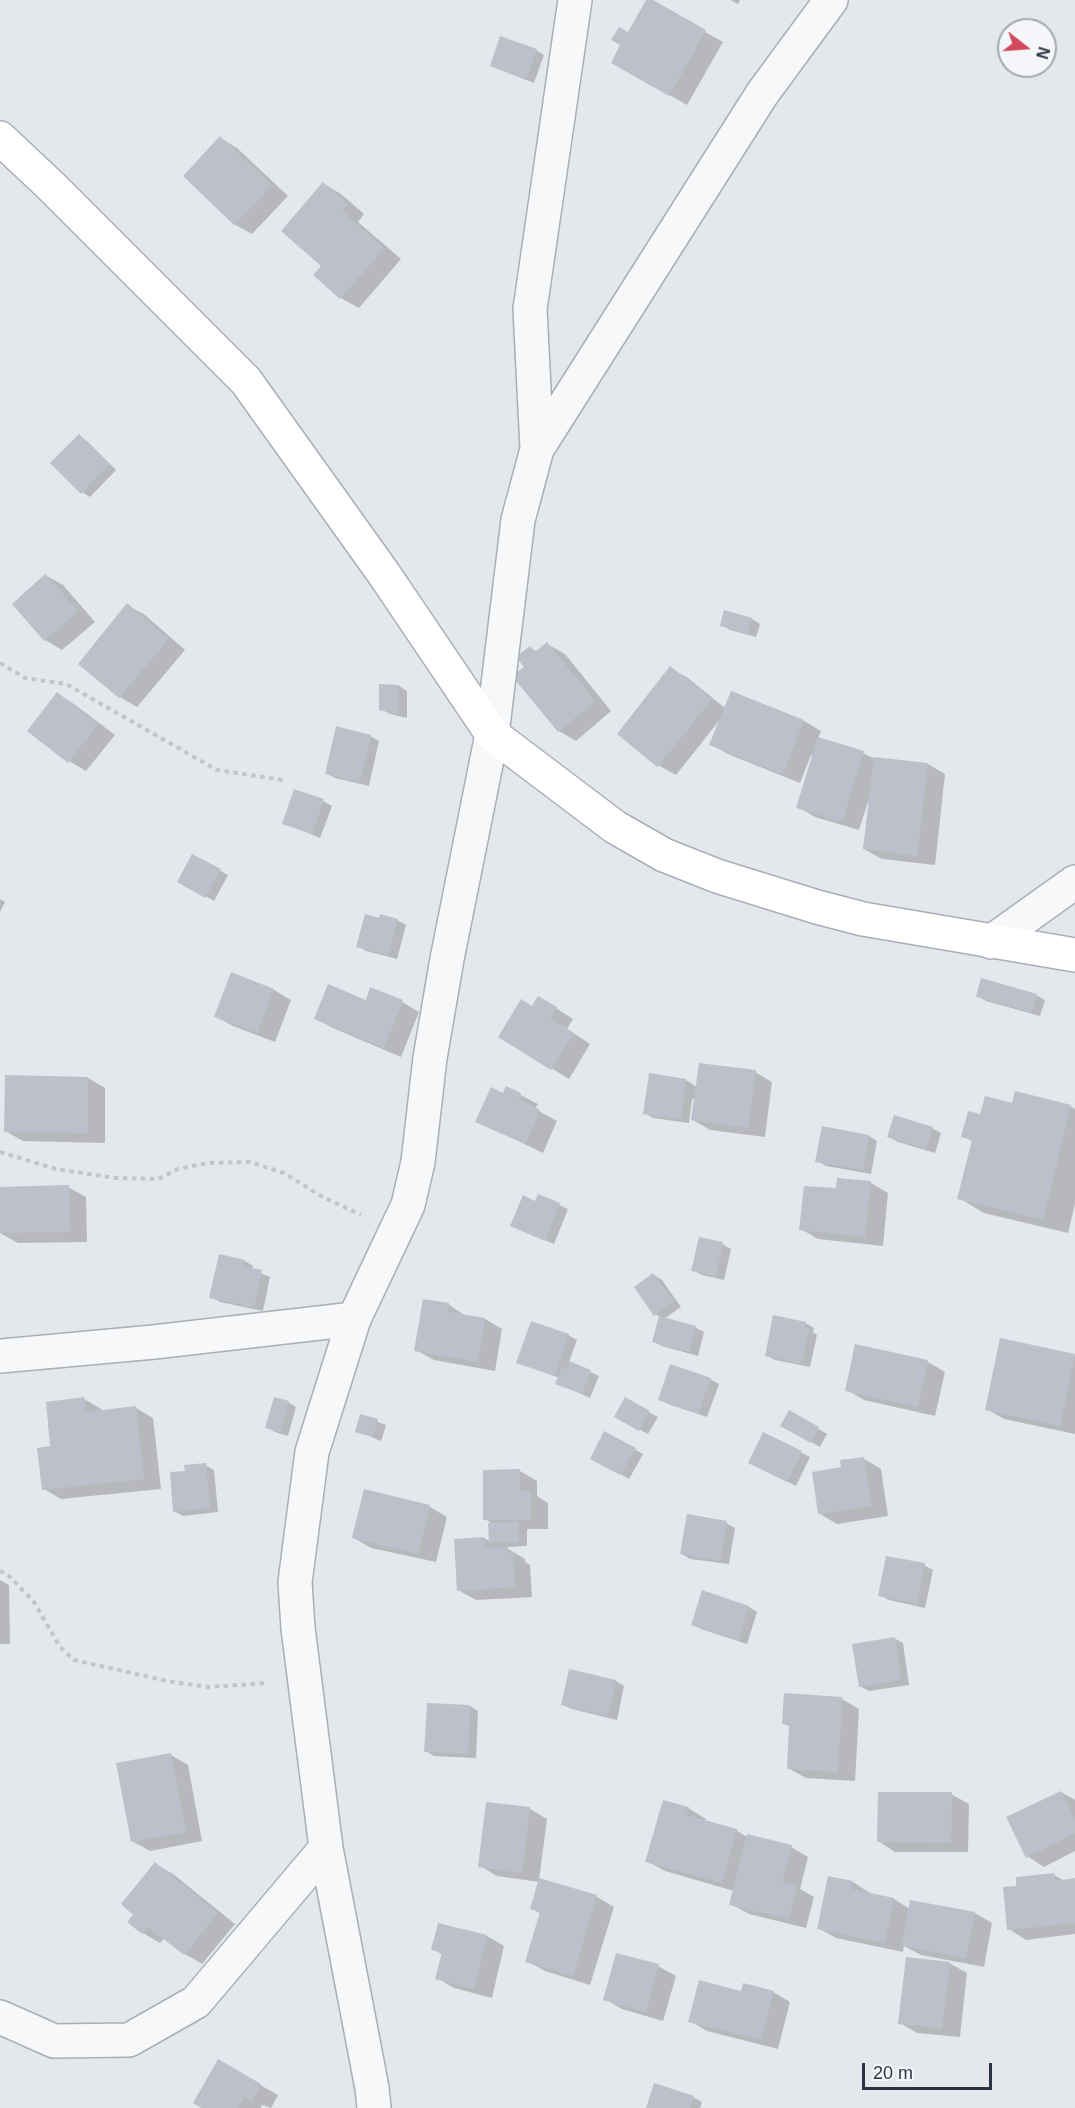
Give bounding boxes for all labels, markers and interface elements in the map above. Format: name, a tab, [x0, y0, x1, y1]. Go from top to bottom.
north arrow	[997, 18, 1057, 78]
text: N	[1033, 45, 1053, 61]
scale bar	[865, 2051, 996, 2089]
text: 20 m	[873, 2063, 913, 2083]

